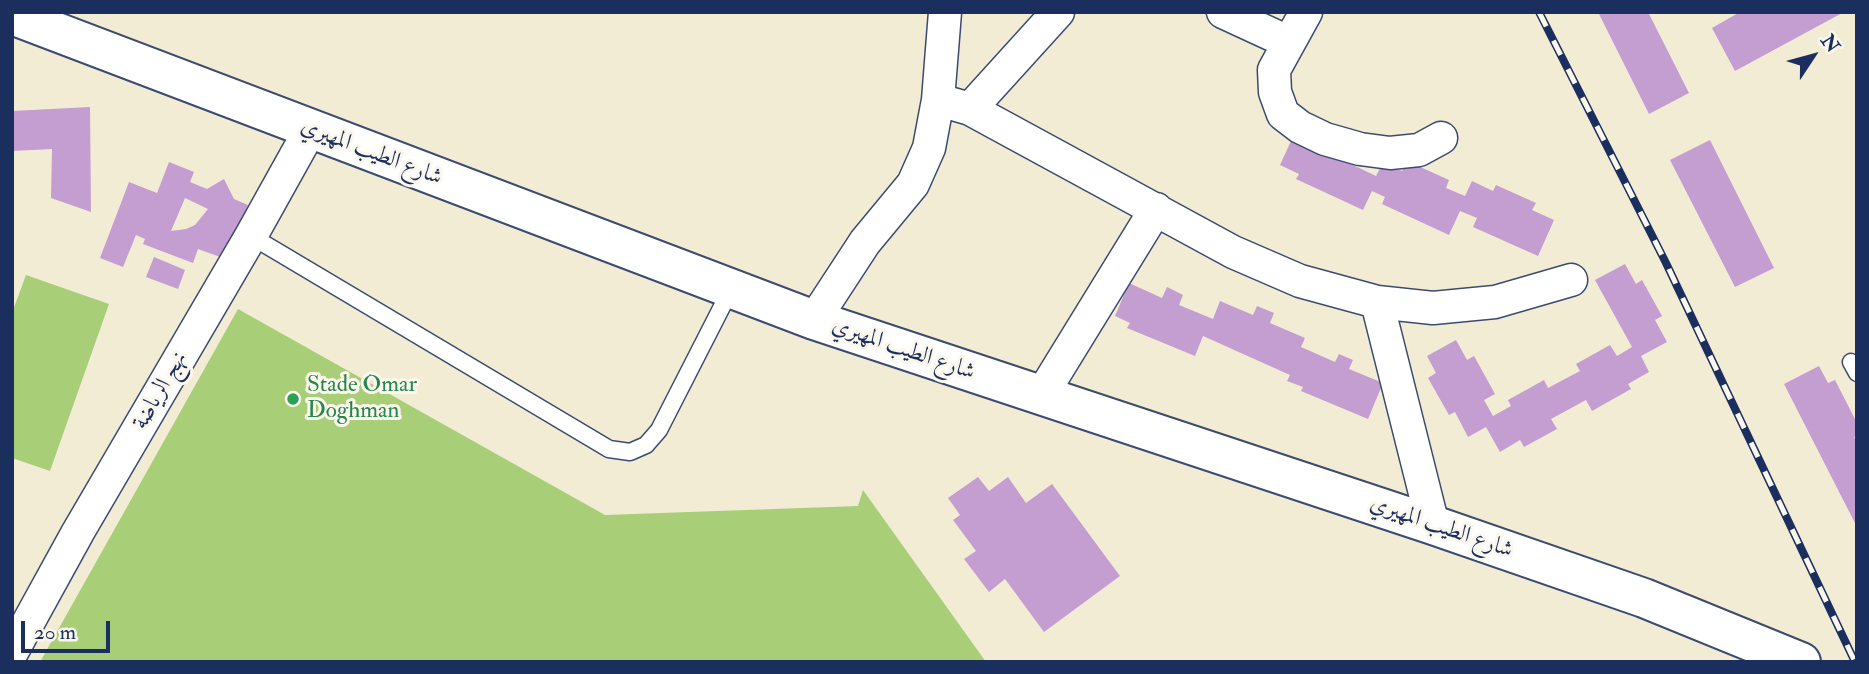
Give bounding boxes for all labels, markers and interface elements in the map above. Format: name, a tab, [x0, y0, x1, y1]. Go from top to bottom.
north arrow	[1778, 21, 1848, 91]
text: N	[1815, 30, 1845, 58]
street label: شارع الطيب المهيري	[296, 113, 446, 193]
street label: شارع الطيب المهيري	[828, 313, 978, 387]
street label: نهج الرياضة	[128, 347, 194, 435]
place label: Stade Omar Doghman	[307, 372, 417, 426]
marker: Stade Omar Doghman	[285, 391, 301, 407]
street label: شارع الطيب المهيري	[1366, 491, 1516, 565]
scale bar	[24, 608, 114, 652]
text: 20 m	[34, 619, 76, 646]

